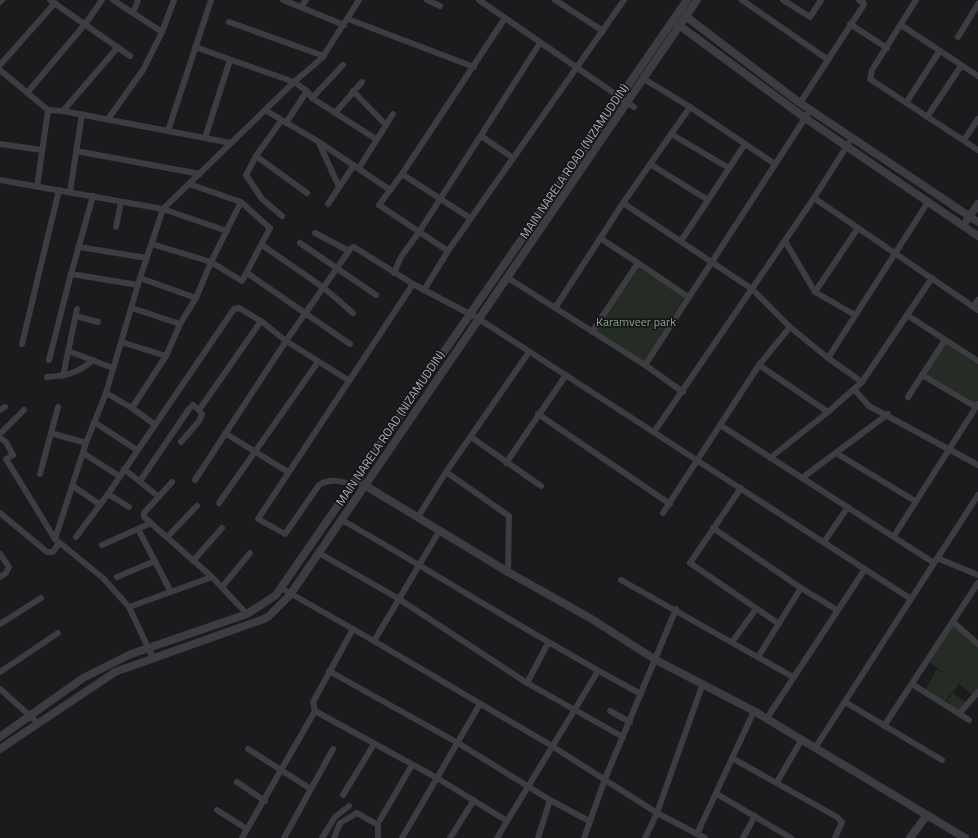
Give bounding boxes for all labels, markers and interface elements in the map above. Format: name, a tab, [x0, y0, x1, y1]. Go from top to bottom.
street label: MAIN NARELA ROAD (NIZAMUDDIN)	[515, 79, 633, 243]
park label: Karamveer park	[596, 312, 676, 331]
street label: MAIN NARELA ROAD (NIZAMUDDIN)	[331, 346, 449, 510]

